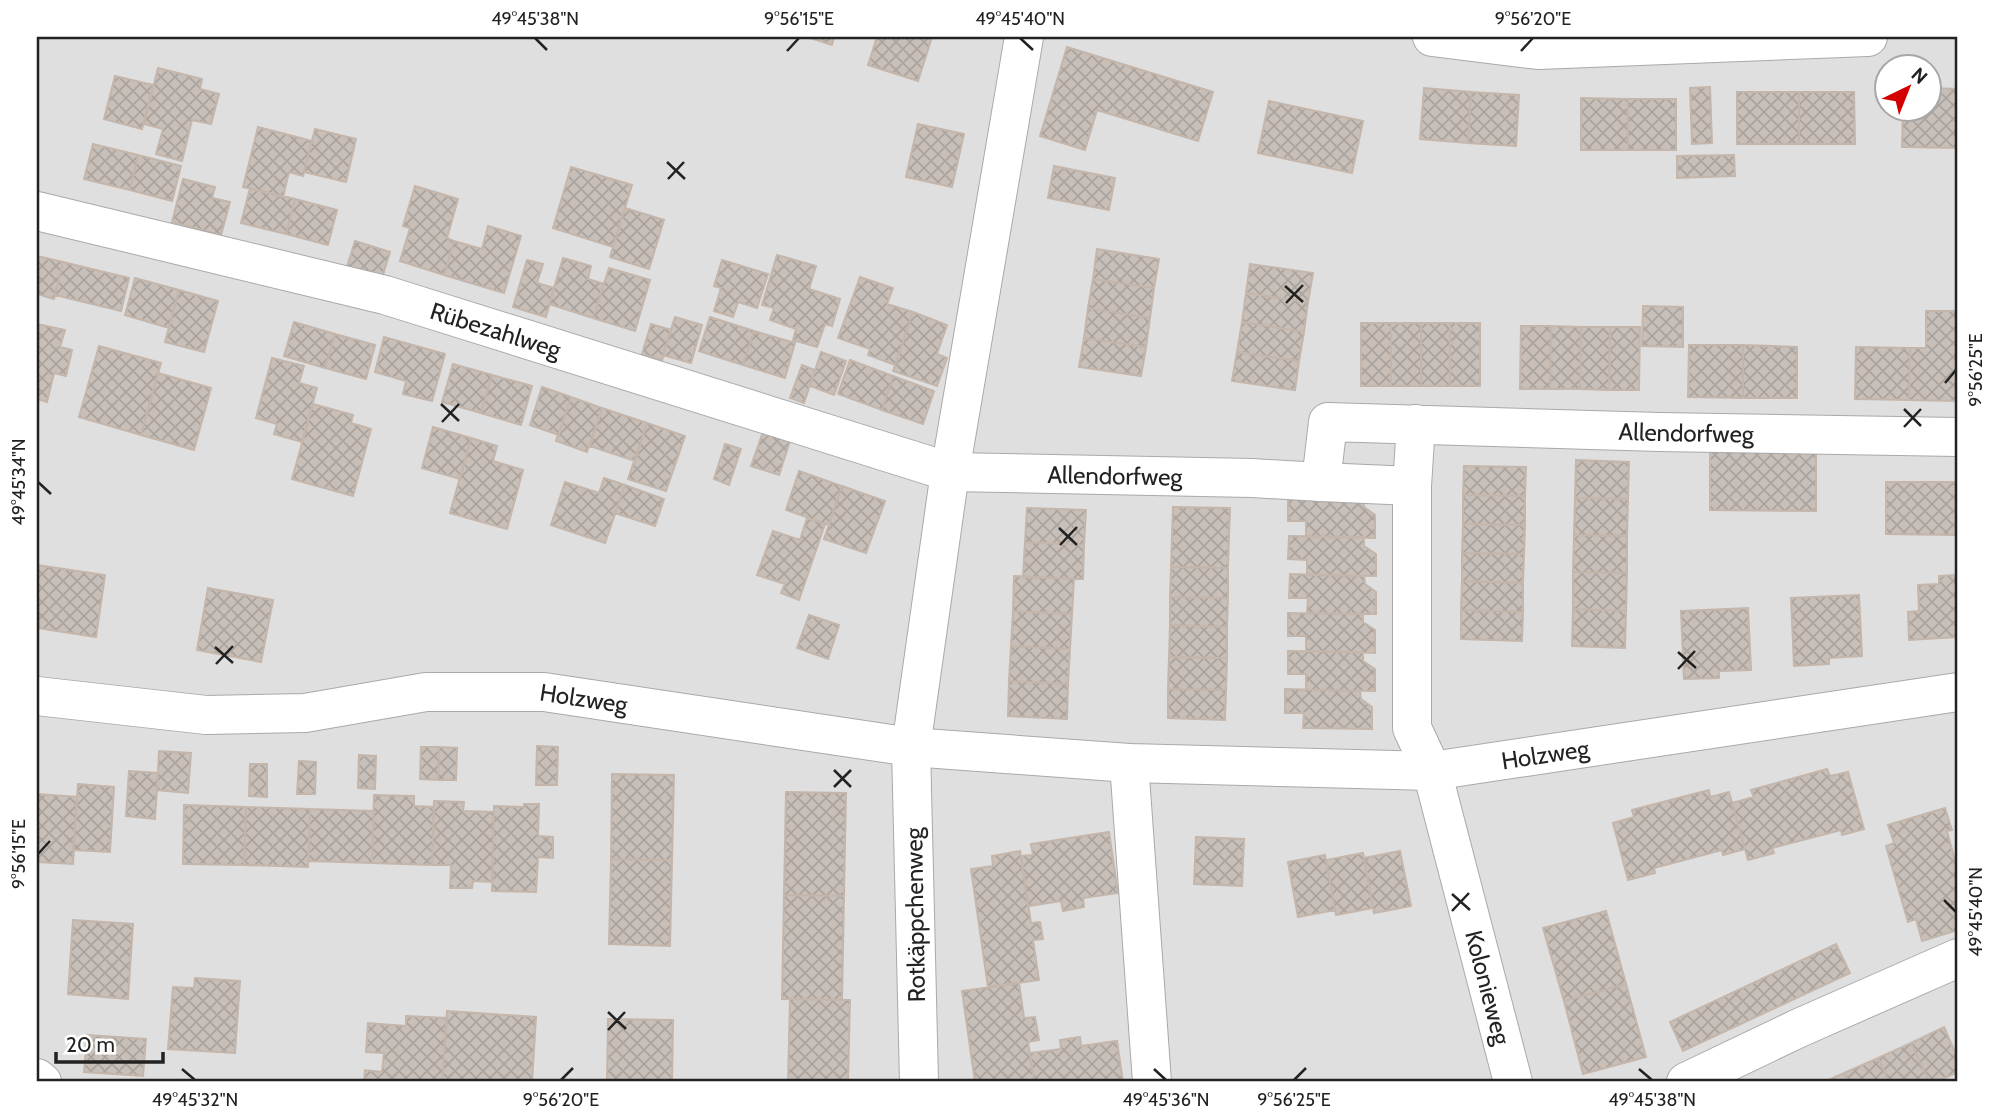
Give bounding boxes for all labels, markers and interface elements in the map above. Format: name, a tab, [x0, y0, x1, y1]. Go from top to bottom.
text: 49°45'38"N	[491, 8, 579, 30]
text: 9°56'15"E	[764, 8, 834, 30]
text: 49°45'40"N	[975, 8, 1065, 30]
text: 9°56'20"E	[1495, 8, 1571, 30]
north arrow	[1872, 52, 1942, 122]
text: N	[1906, 63, 1932, 89]
street label: Rübezahlweg	[427, 296, 566, 364]
text: 9°56'25"E	[1965, 333, 1987, 407]
street label: Allendorfweg	[1618, 416, 1755, 448]
text: 49°45'34"N	[8, 438, 30, 526]
street label: Allendorfweg	[1047, 459, 1184, 491]
street label: Holzweg	[538, 677, 631, 719]
street label: Holzweg	[1499, 733, 1592, 775]
text: 9°56'15"E	[8, 819, 30, 889]
street label: Rotkäppchenweg	[899, 826, 931, 1003]
text: 49°45'40"N	[1965, 867, 1987, 957]
street label: Kolonieweg	[1460, 927, 1517, 1049]
scale bar	[56, 1021, 163, 1065]
text: 20 m	[66, 1032, 115, 1057]
text: 49°45'32"N	[152, 1089, 238, 1111]
text: 9°56'20"E	[523, 1089, 599, 1111]
text: 49°45'36"N	[1122, 1089, 1210, 1111]
text: 9°56'25"E	[1257, 1089, 1331, 1111]
text: 49°45'38"N	[1608, 1089, 1696, 1111]

